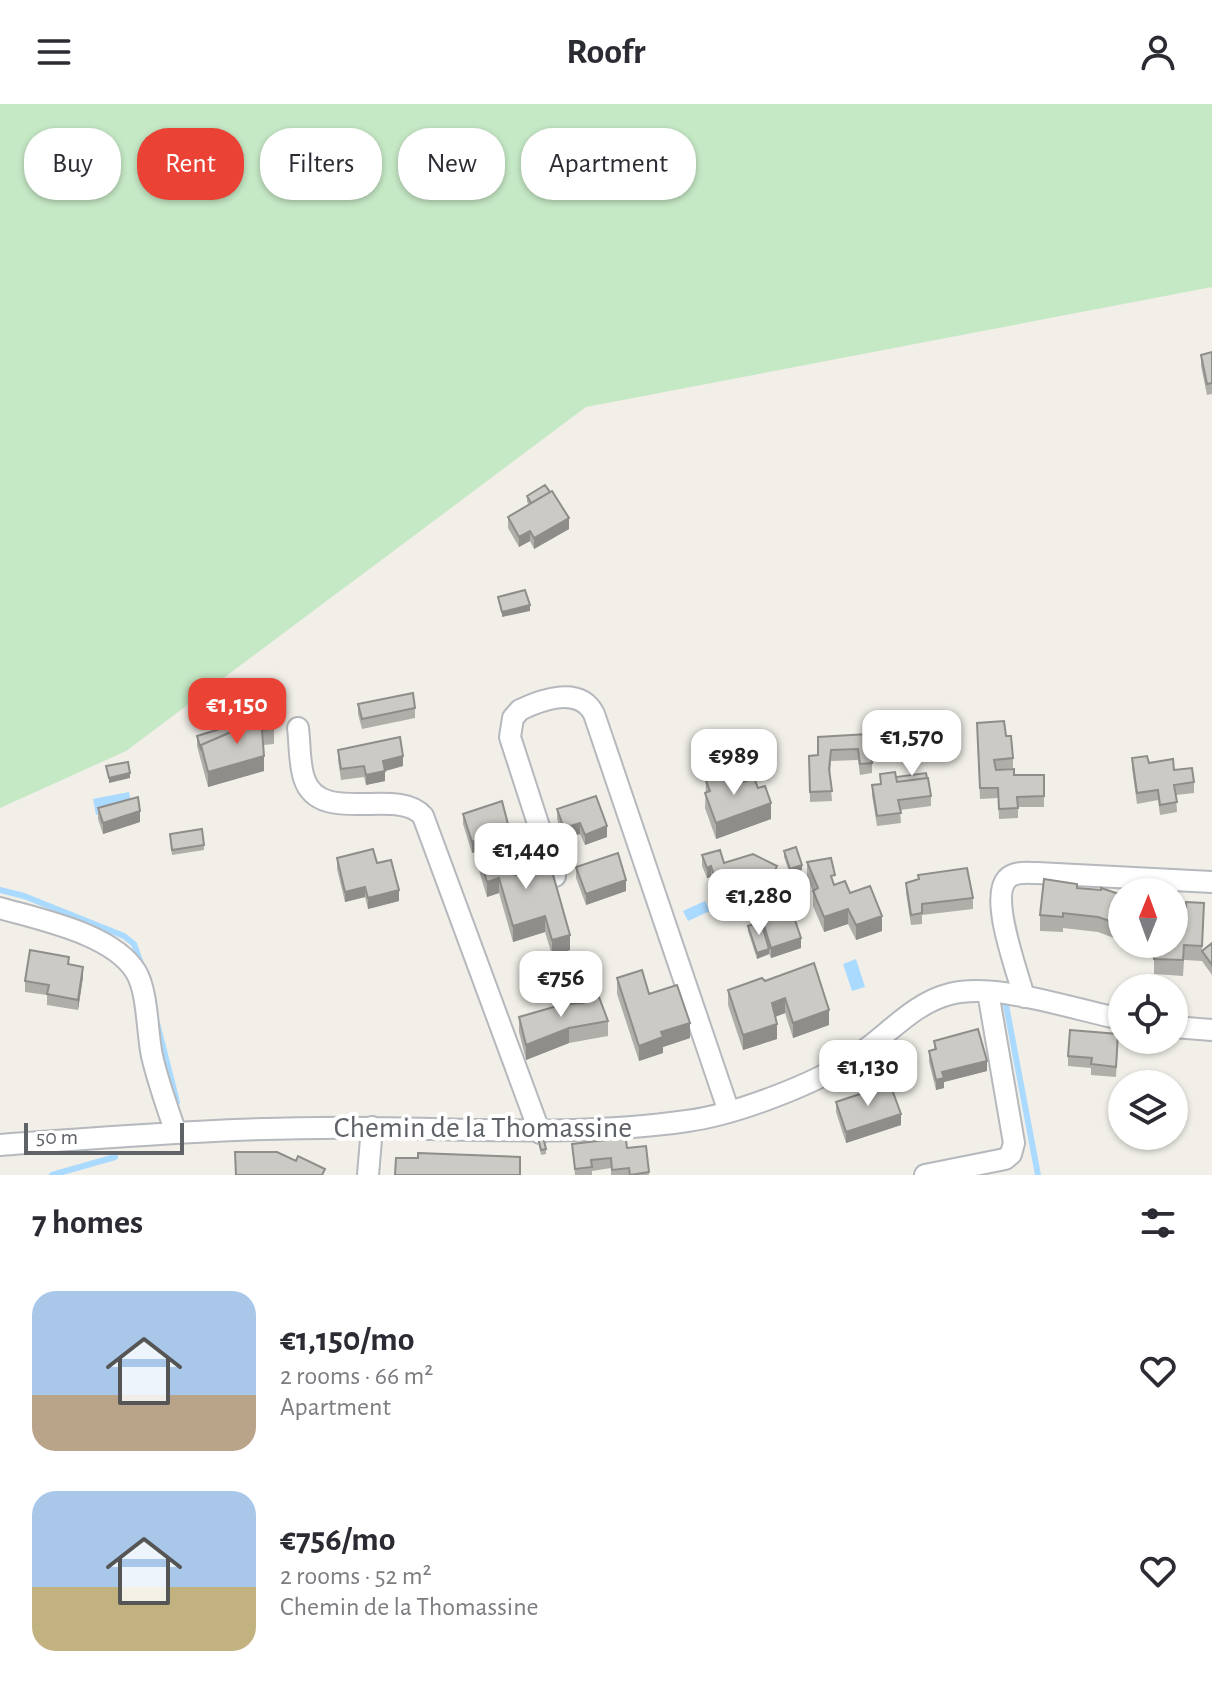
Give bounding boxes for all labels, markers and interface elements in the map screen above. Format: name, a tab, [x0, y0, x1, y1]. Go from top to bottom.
icon: menu	[32, 30, 76, 74]
icon: person	[1136, 30, 1180, 74]
text: Roofr	[566, 34, 646, 70]
chip: Buy	[24, 128, 121, 200]
chip: Rent	[137, 128, 244, 200]
chip: Filters	[260, 128, 382, 200]
chip: New	[398, 128, 505, 200]
chip: Apartment	[521, 128, 696, 200]
pin: €1,150	[172, 678, 302, 746]
text: €1,150	[206, 691, 268, 717]
pin: €1,570	[847, 710, 977, 778]
text: €1,570	[880, 723, 944, 749]
pin: €989	[687, 729, 781, 797]
text: €989	[709, 742, 759, 768]
pin: €1,440	[461, 823, 591, 891]
text: €1,440	[492, 836, 560, 862]
pin: €1,280	[694, 869, 824, 937]
north arrow	[1108, 878, 1188, 958]
map controls	[1108, 878, 1188, 1150]
text: €1,280	[726, 882, 792, 908]
pin: €756	[514, 951, 608, 1019]
text: €756	[537, 964, 585, 990]
button: locate	[1108, 974, 1188, 1054]
pin: €1,130	[803, 1040, 933, 1108]
text: €1,130	[837, 1053, 899, 1079]
button: layers	[1108, 1070, 1188, 1150]
street label: Chemin de la Thomassine	[334, 1113, 632, 1143]
scale bar	[24, 1119, 184, 1155]
text: 50 m	[36, 1126, 78, 1148]
icon: filters	[1136, 1201, 1180, 1245]
text: 7 homes	[32, 1206, 143, 1240]
icon: home	[96, 1323, 192, 1419]
text: €1,150/mo	[280, 1323, 414, 1357]
icon: heart	[1136, 1349, 1180, 1393]
text: 2 rooms · 66 m²	[280, 1363, 433, 1389]
text: Apartment	[280, 1394, 391, 1420]
icon: home	[96, 1523, 192, 1619]
text: €756/mo	[280, 1523, 396, 1557]
icon: heart	[1136, 1549, 1180, 1593]
text: 2 rooms · 52 m²	[280, 1563, 432, 1589]
text: Chemin de la Thomassine	[280, 1594, 539, 1620]

